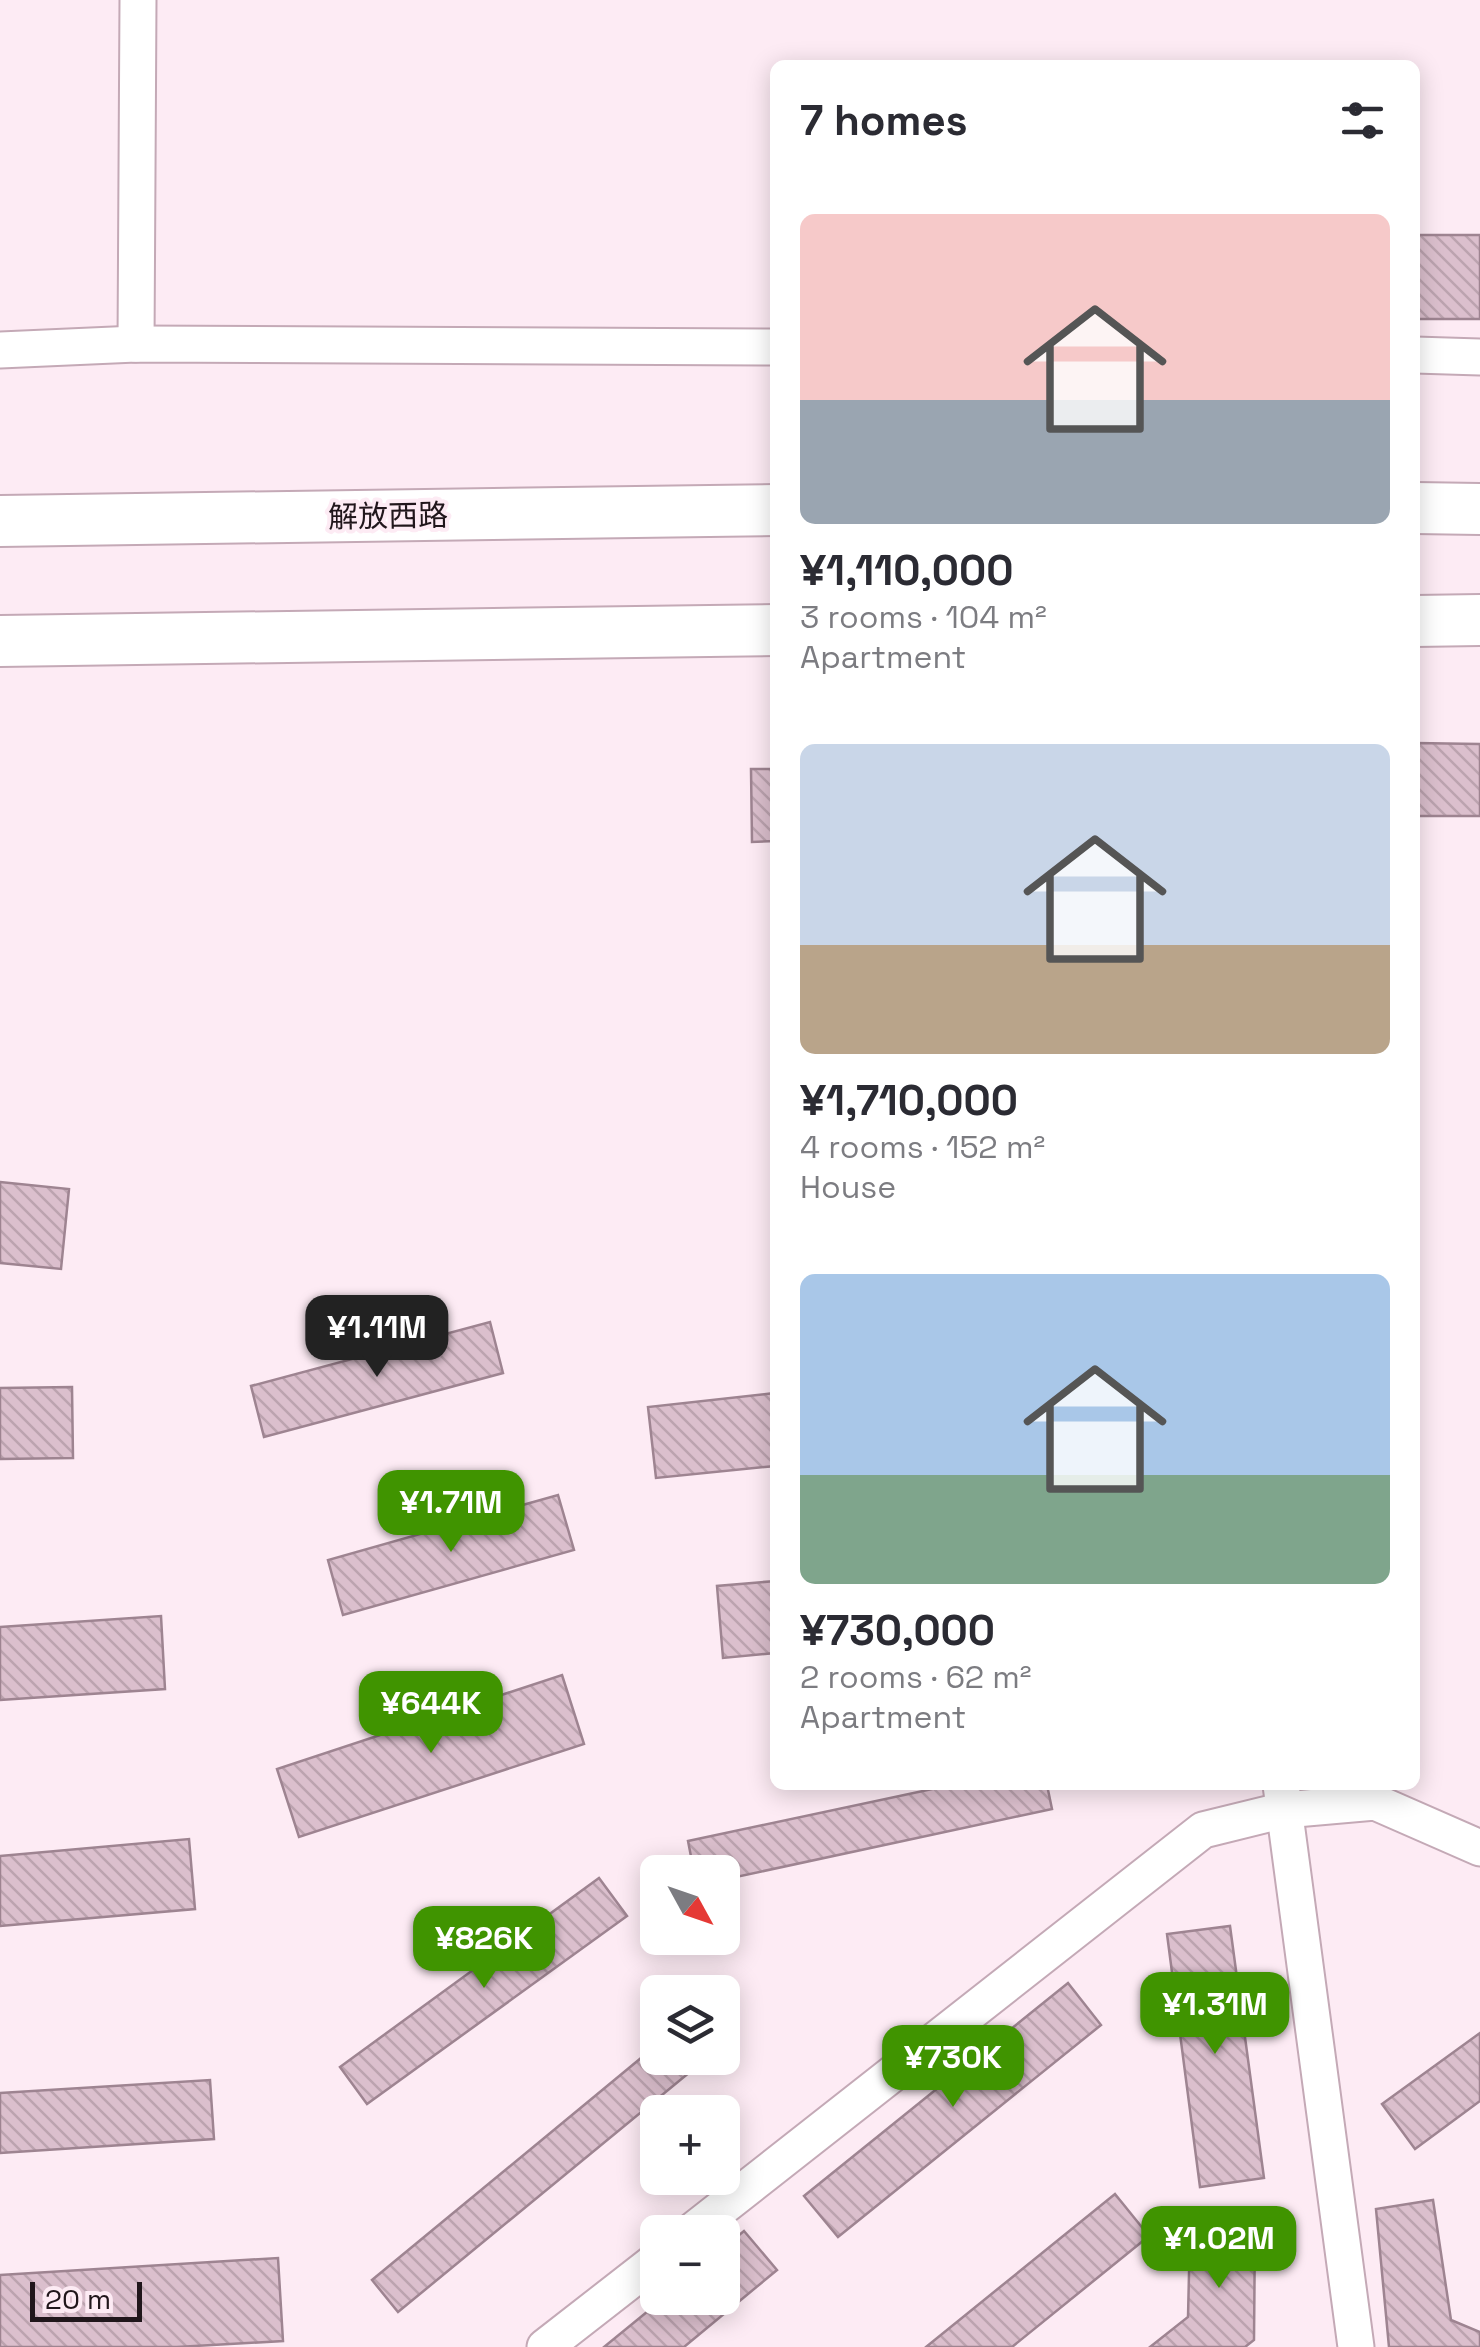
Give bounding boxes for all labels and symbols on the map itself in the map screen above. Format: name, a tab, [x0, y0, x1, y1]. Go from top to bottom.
street label: 解放西路	[328, 495, 448, 537]
pin: ¥1.11M	[296, 1295, 458, 1380]
pin: ¥1.71M	[370, 1470, 532, 1555]
pin: ¥644K	[361, 1671, 501, 1756]
north arrow	[640, 1855, 740, 1955]
pin: ¥826K	[414, 1906, 554, 1991]
pin: ¥1.31M	[1134, 1972, 1296, 2057]
pin: ¥730K	[883, 2025, 1023, 2110]
pin: ¥1.02M	[1138, 2206, 1300, 2291]
scale bar	[30, 2277, 142, 2322]

